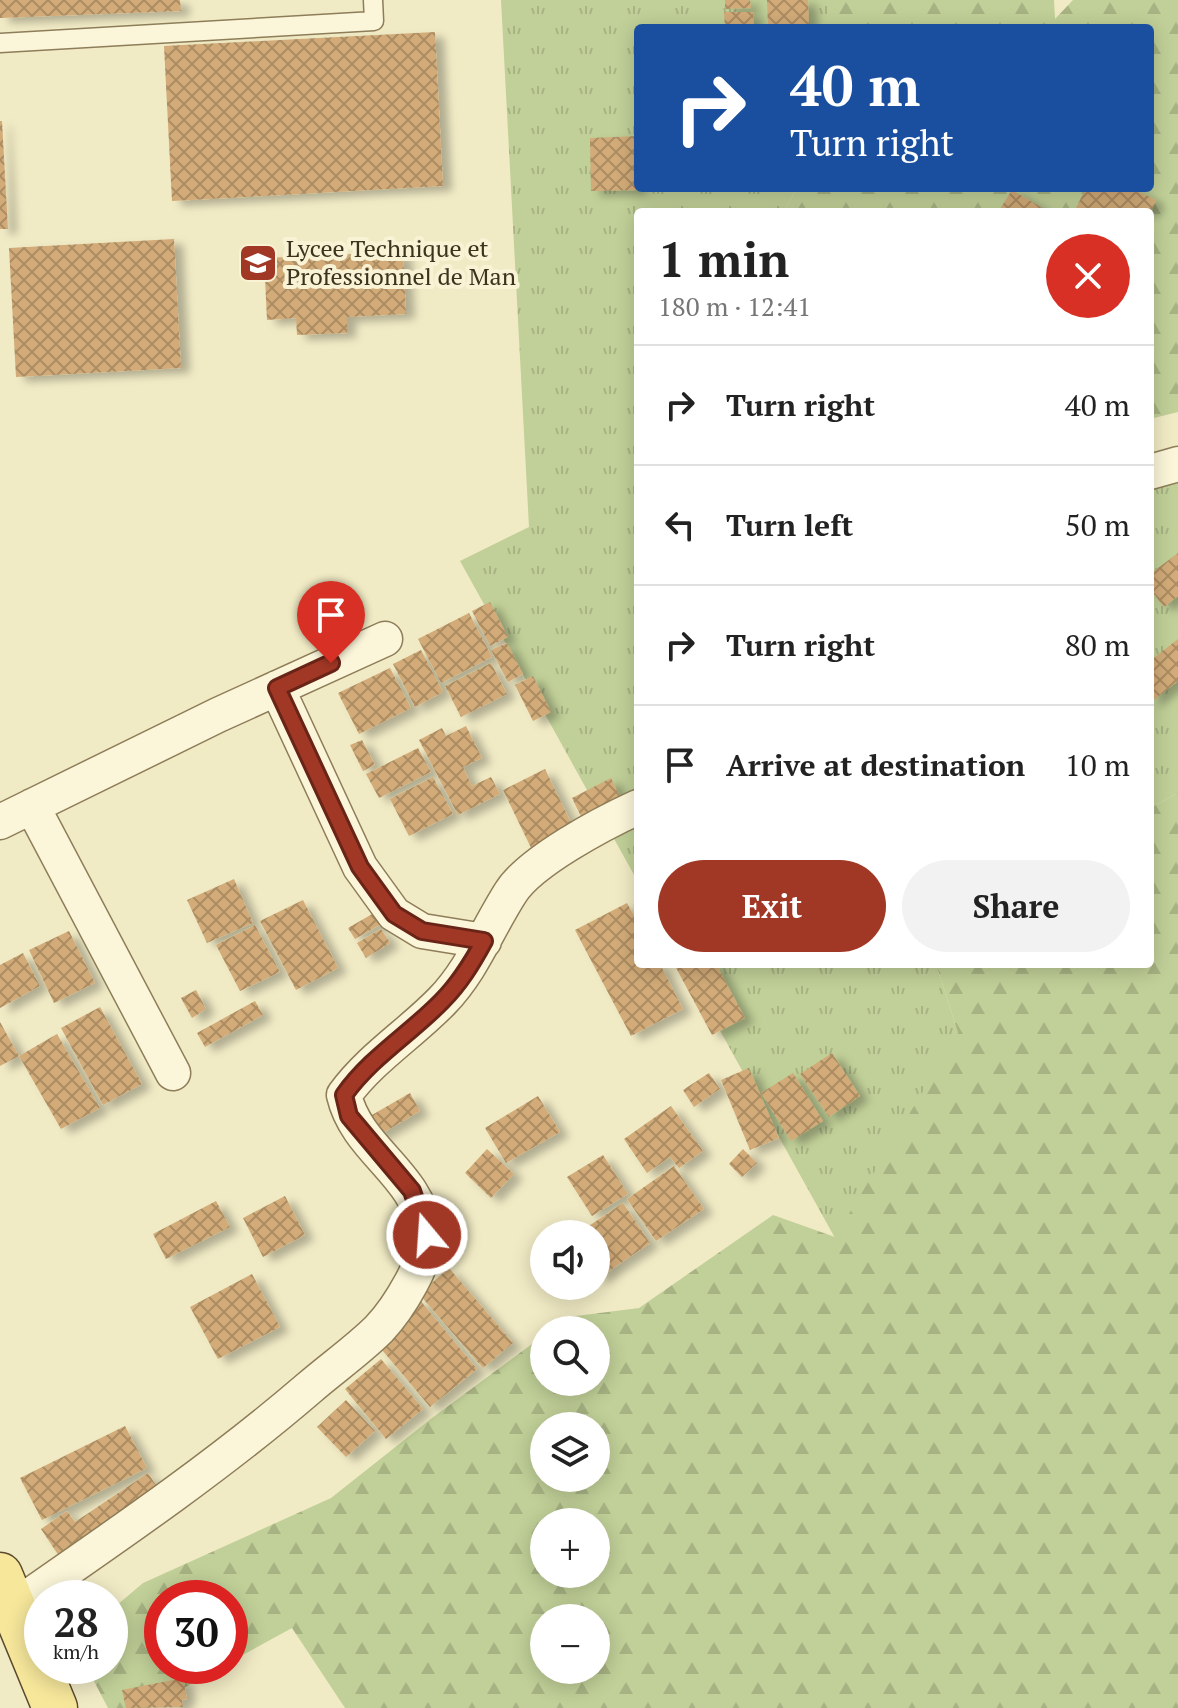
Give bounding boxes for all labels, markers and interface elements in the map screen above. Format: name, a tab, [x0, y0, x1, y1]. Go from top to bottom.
text: 40 m	[790, 48, 920, 122]
icon: right	[658, 56, 762, 160]
text: Turn right	[790, 119, 954, 166]
text: 1 min	[658, 227, 789, 291]
place label: Lycee Technique et Professionnel de Man	[286, 232, 516, 292]
button: close	[1046, 234, 1130, 318]
school or university icon: Lycee Technique et Professionnel de Man	[237, 242, 279, 284]
text: 180 m · 12:41	[658, 289, 811, 323]
icon: right	[658, 383, 702, 427]
text: Turn right	[726, 385, 875, 425]
text: 40 m	[1065, 385, 1130, 425]
icon: left	[658, 503, 702, 547]
text: Turn left	[726, 505, 853, 545]
text: 50 m	[1065, 505, 1130, 545]
pin	[297, 581, 365, 663]
icon: arrive	[309, 593, 353, 637]
icon: right	[658, 623, 702, 667]
text: Turn right	[726, 625, 875, 665]
text: 80 m	[1065, 625, 1130, 665]
icon: arrive	[658, 743, 702, 787]
text: Arrive at destination	[726, 745, 1025, 785]
text: 10 m	[1065, 745, 1130, 785]
button: Exit	[658, 860, 886, 952]
button: Share	[902, 860, 1130, 952]
position arrow	[385, 1193, 469, 1277]
map controls	[530, 1220, 610, 1684]
button: sound	[530, 1220, 610, 1300]
button: search	[530, 1316, 610, 1396]
button: layers	[530, 1412, 610, 1492]
button: +	[530, 1508, 610, 1588]
speed limit sign: 30	[144, 1580, 248, 1684]
text: 28	[53, 1595, 99, 1648]
button: −	[530, 1604, 610, 1684]
text: km/h	[53, 1638, 99, 1665]

